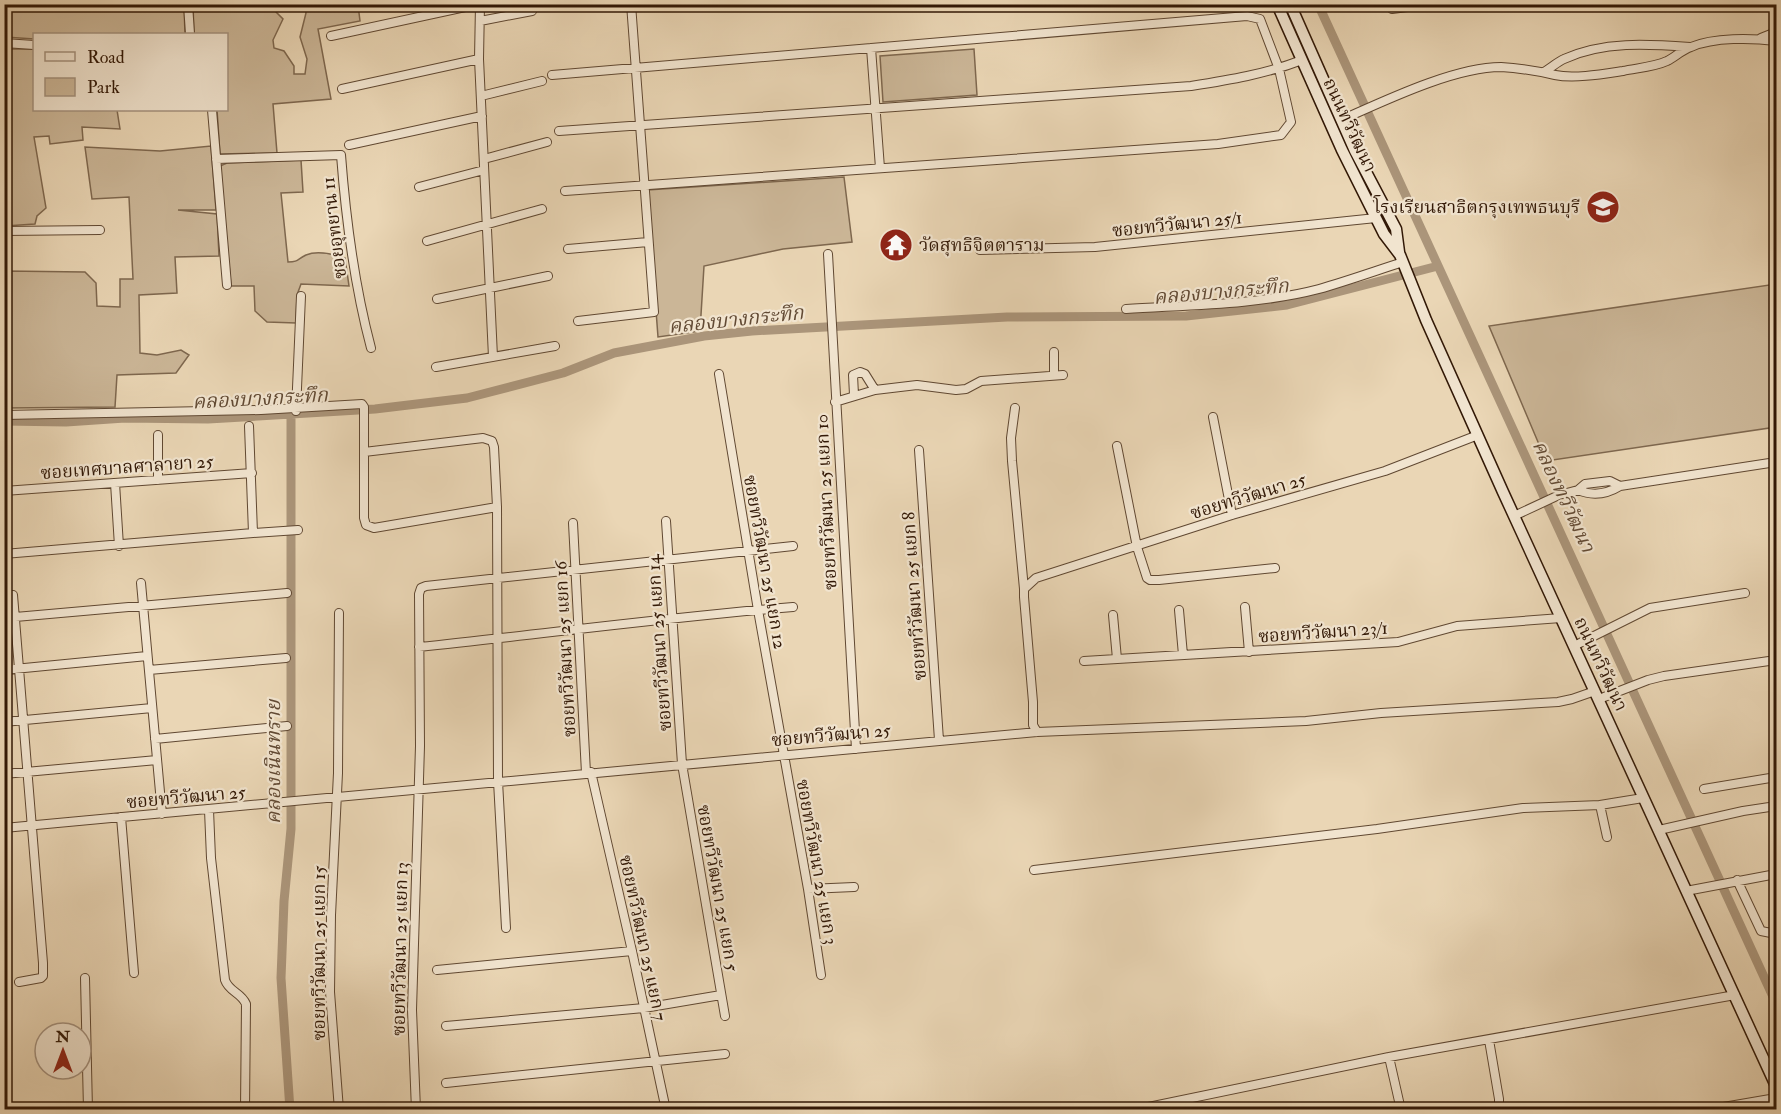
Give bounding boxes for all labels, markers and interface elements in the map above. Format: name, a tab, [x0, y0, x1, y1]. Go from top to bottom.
legend	[33, 33, 228, 111]
text: Road	[87, 46, 125, 69]
street label: ถนนทวีวัฒนา	[1318, 74, 1381, 176]
text: Park	[87, 76, 120, 99]
street label: ซอยอุทยาน 11	[317, 176, 352, 280]
school or university icon: โรงเรียนสาธิตกรุงเทพธนบุรี	[1585, 189, 1621, 225]
place label: โรงเรียนสาธิตกรุงเทพธนบุรี	[1373, 194, 1580, 219]
street label: ซอยทวีวัฒนา 25/1	[1111, 206, 1243, 243]
temple icon: วัดสุทธิจิตตาราม	[878, 227, 914, 263]
place label: วัดสุทธิจิตตาราม	[919, 234, 1045, 257]
water label: คลองบางกระทึก	[1152, 273, 1290, 310]
water label: คลองบางกระทึก	[667, 300, 806, 339]
water label: คลองบางกระทึก	[192, 382, 329, 415]
street label: ซอยทวีวัฒนา 25 แยก 10	[810, 413, 843, 591]
water label: คลองทวีวัฒนา	[1527, 436, 1601, 557]
street label: ซอยเทศบาลศาลายา 25	[40, 450, 214, 485]
street label: ซอยทวีวัฒนา 25	[1188, 468, 1309, 525]
street label: ซอยทวีวัฒนา 25 แยก 12	[738, 473, 791, 651]
street label: ซอยทวีวัฒนา 25 แยก 8	[897, 511, 932, 681]
street label: ซอยทวีวัฒนา 25 แยก 14	[642, 553, 677, 732]
street label: ซอยทวีวัฒนา 25 แยก 16	[549, 560, 582, 738]
street label: ถนนทวีวัฒนา	[1569, 613, 1632, 715]
street label: ซอยทวีวัฒนา 23/1	[1257, 616, 1389, 649]
water label: คลองเนินทราย	[261, 699, 286, 824]
street label: ซอยทวีวัฒนา 25	[770, 719, 892, 752]
street label: ซอยทวีวัฒนา 25 แยก 3	[791, 778, 842, 947]
street label: ซอยทวีวัฒนา 25	[125, 781, 247, 814]
street label: ซอยทวีวัฒนา 25 แยก 5	[692, 803, 743, 973]
street label: ซอยทวีวัฒนา 25 แยก 7	[614, 853, 671, 1023]
street label: ซอยทวีวัฒนา 25 แยก 13	[387, 862, 414, 1036]
street label: ซอยทวีวัฒนา 25 แยก 15	[308, 865, 331, 1041]
north arrow	[33, 1021, 93, 1081]
text: N	[55, 1027, 71, 1047]

